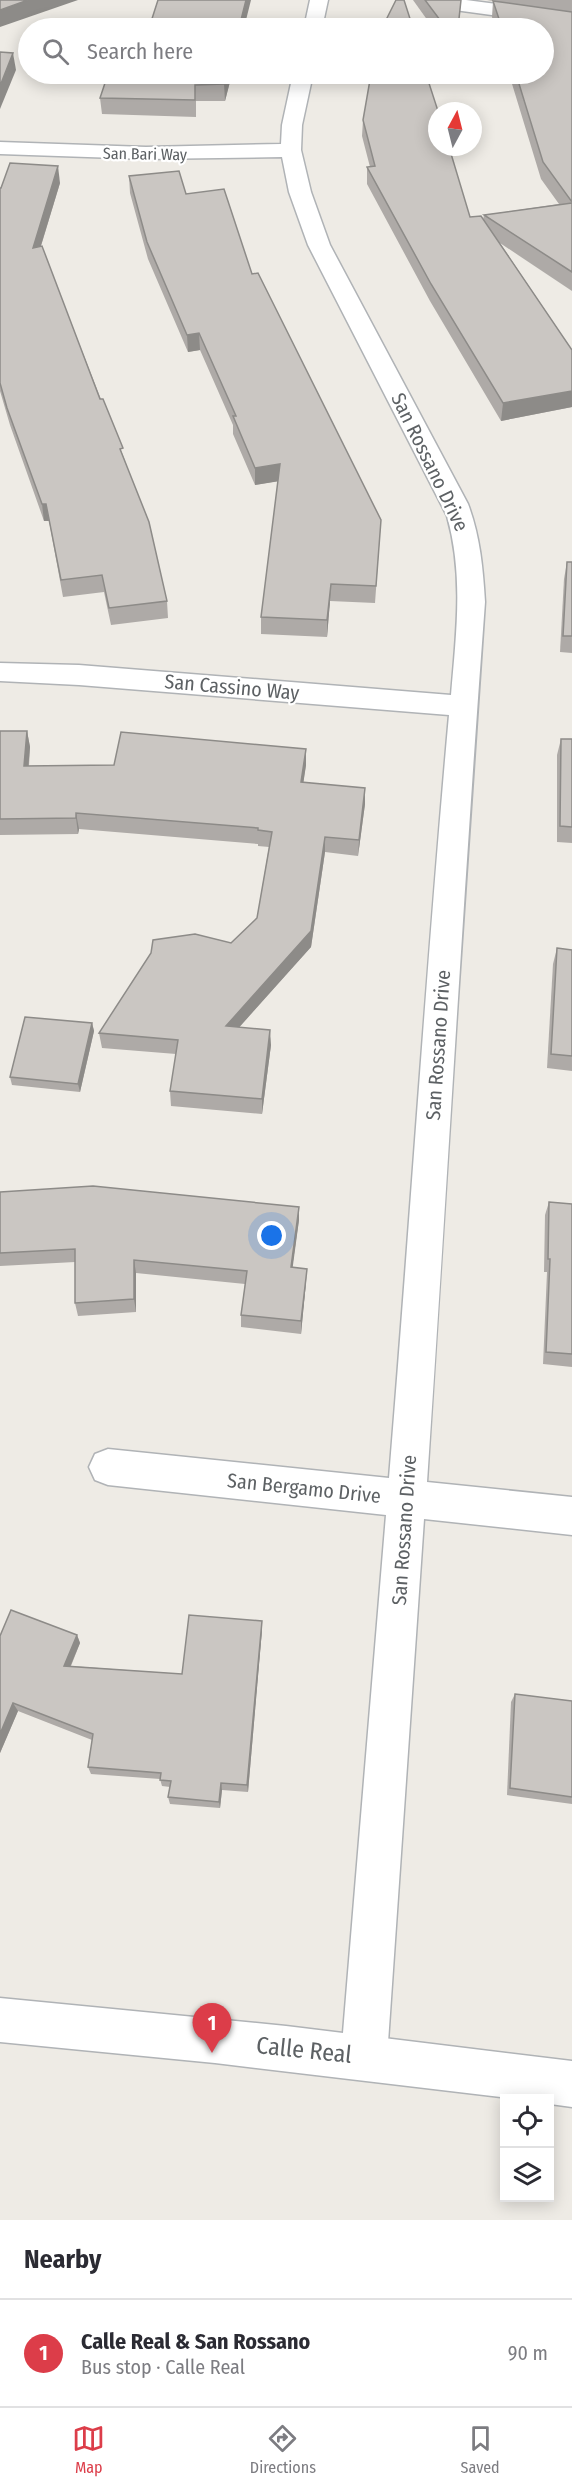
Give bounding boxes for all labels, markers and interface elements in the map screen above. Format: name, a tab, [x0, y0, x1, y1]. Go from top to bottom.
search box	[18, 18, 554, 84]
icon: search	[39, 35, 72, 68]
text: Search here	[87, 38, 193, 65]
north arrow	[428, 102, 482, 156]
street label: San Bari Way	[103, 144, 188, 164]
street label: San Rossano Drive	[386, 389, 474, 535]
street label: San Cassino Way	[164, 669, 300, 705]
street label: San Rossano Drive	[421, 969, 455, 1121]
your location	[257, 1221, 286, 1250]
street label: San Rossano Drive	[387, 1454, 421, 1606]
street label: San Bergamo Drive	[226, 1468, 382, 1508]
pin: 1	[192, 2004, 232, 2053]
street label: Calle Real	[255, 2031, 353, 2069]
map controls	[500, 2094, 554, 2202]
button: locate	[500, 2094, 554, 2148]
button: layers	[500, 2148, 554, 2202]
text: Nearby	[24, 2244, 101, 2275]
text: Calle Real & San Rossano	[81, 2328, 310, 2355]
text: 1	[39, 2341, 48, 2365]
text: 90 m	[508, 2341, 548, 2365]
text: Bus stop · Calle Real	[81, 2355, 245, 2379]
tab: Map	[72, 2422, 105, 2477]
tab: Directions	[250, 2422, 316, 2477]
tab: Saved	[461, 2422, 500, 2477]

